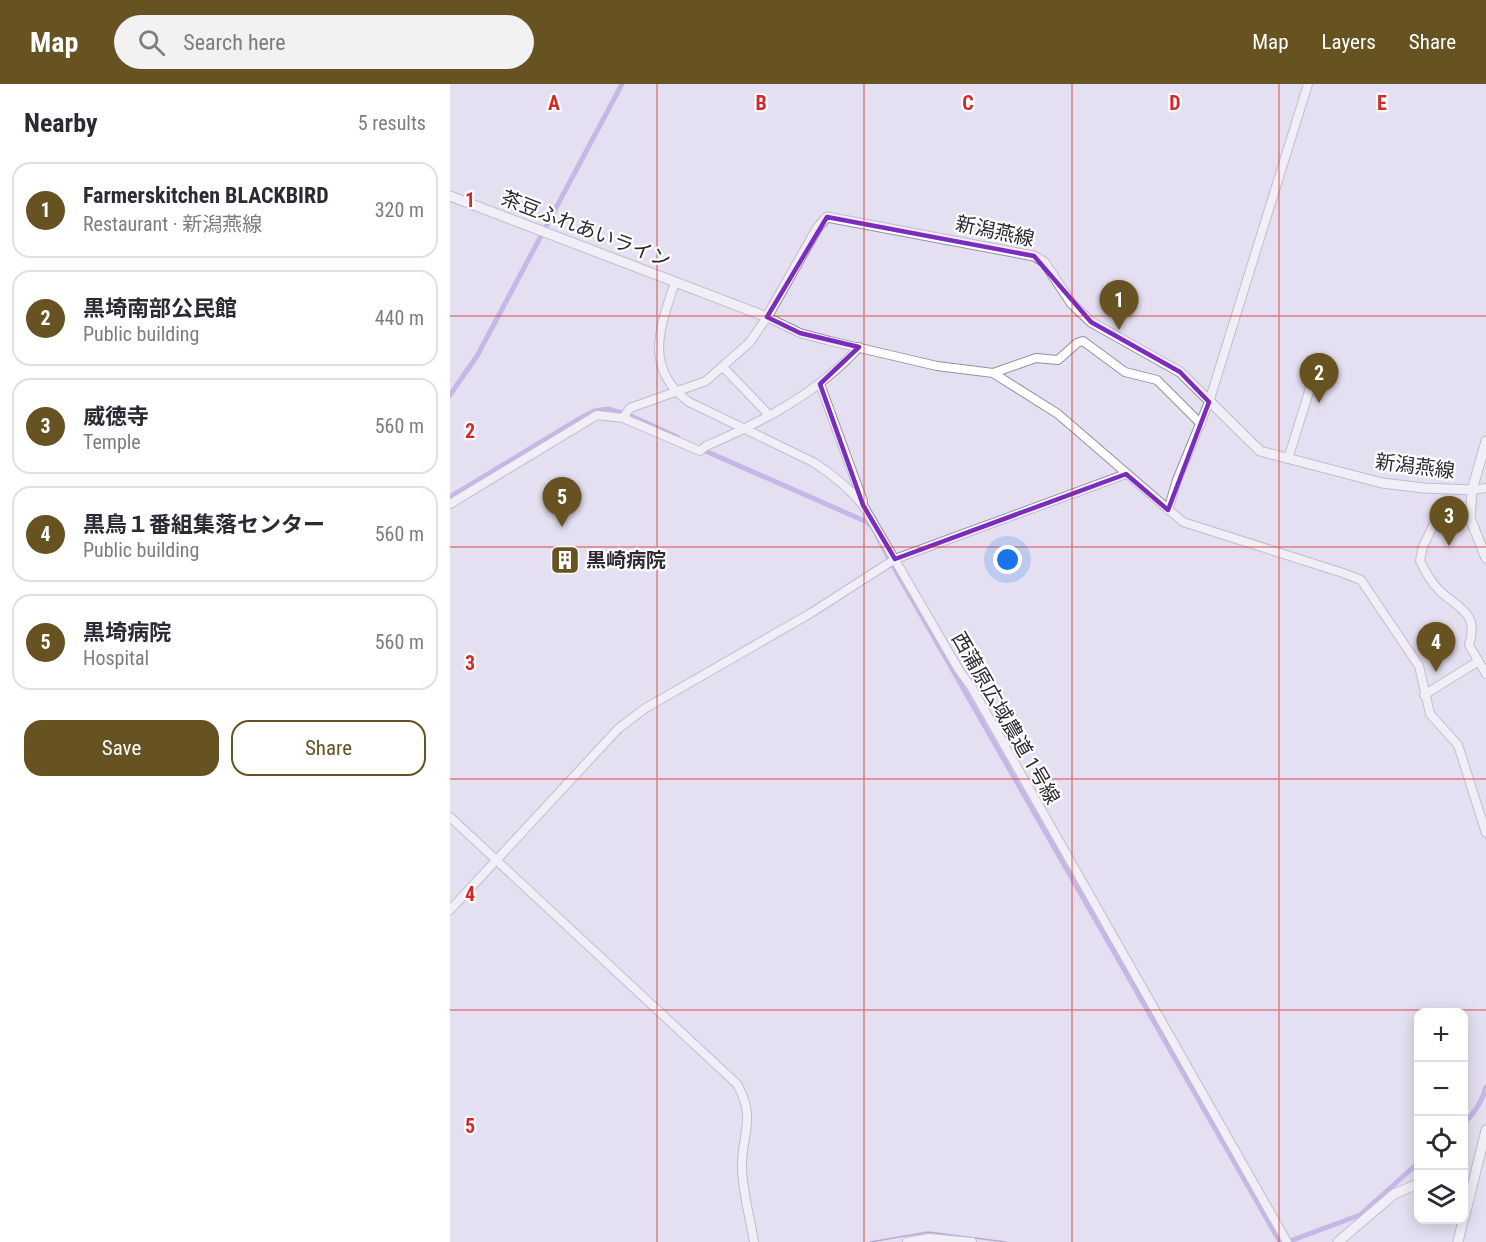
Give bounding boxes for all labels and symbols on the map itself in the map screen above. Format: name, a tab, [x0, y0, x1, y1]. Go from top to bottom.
text: A	[548, 91, 560, 115]
text: B	[755, 91, 767, 115]
text: C	[962, 91, 974, 115]
text: D	[1169, 91, 1181, 115]
text: E	[1377, 91, 1387, 115]
street label: 茶豆ふれあいライン	[498, 186, 674, 272]
text: 1	[465, 188, 475, 212]
street label: 新潟燕線	[953, 211, 1037, 251]
pin: 1	[1100, 280, 1138, 330]
pin: 2	[1300, 354, 1338, 403]
text: 2	[465, 419, 475, 443]
street label: 新潟燕線	[1374, 449, 1456, 483]
pin: 5	[542, 478, 582, 527]
pin: 3	[1430, 496, 1468, 546]
building icon: 黒崎病院	[549, 544, 581, 576]
your location	[993, 545, 1022, 574]
place label: 黒崎病院	[586, 548, 666, 572]
pin: 4	[1416, 622, 1456, 672]
street label: 西蒲原広域農道 1号線	[947, 628, 1065, 808]
text: 3	[465, 651, 475, 675]
text: 4	[465, 882, 475, 906]
text: 5	[465, 1114, 475, 1138]

